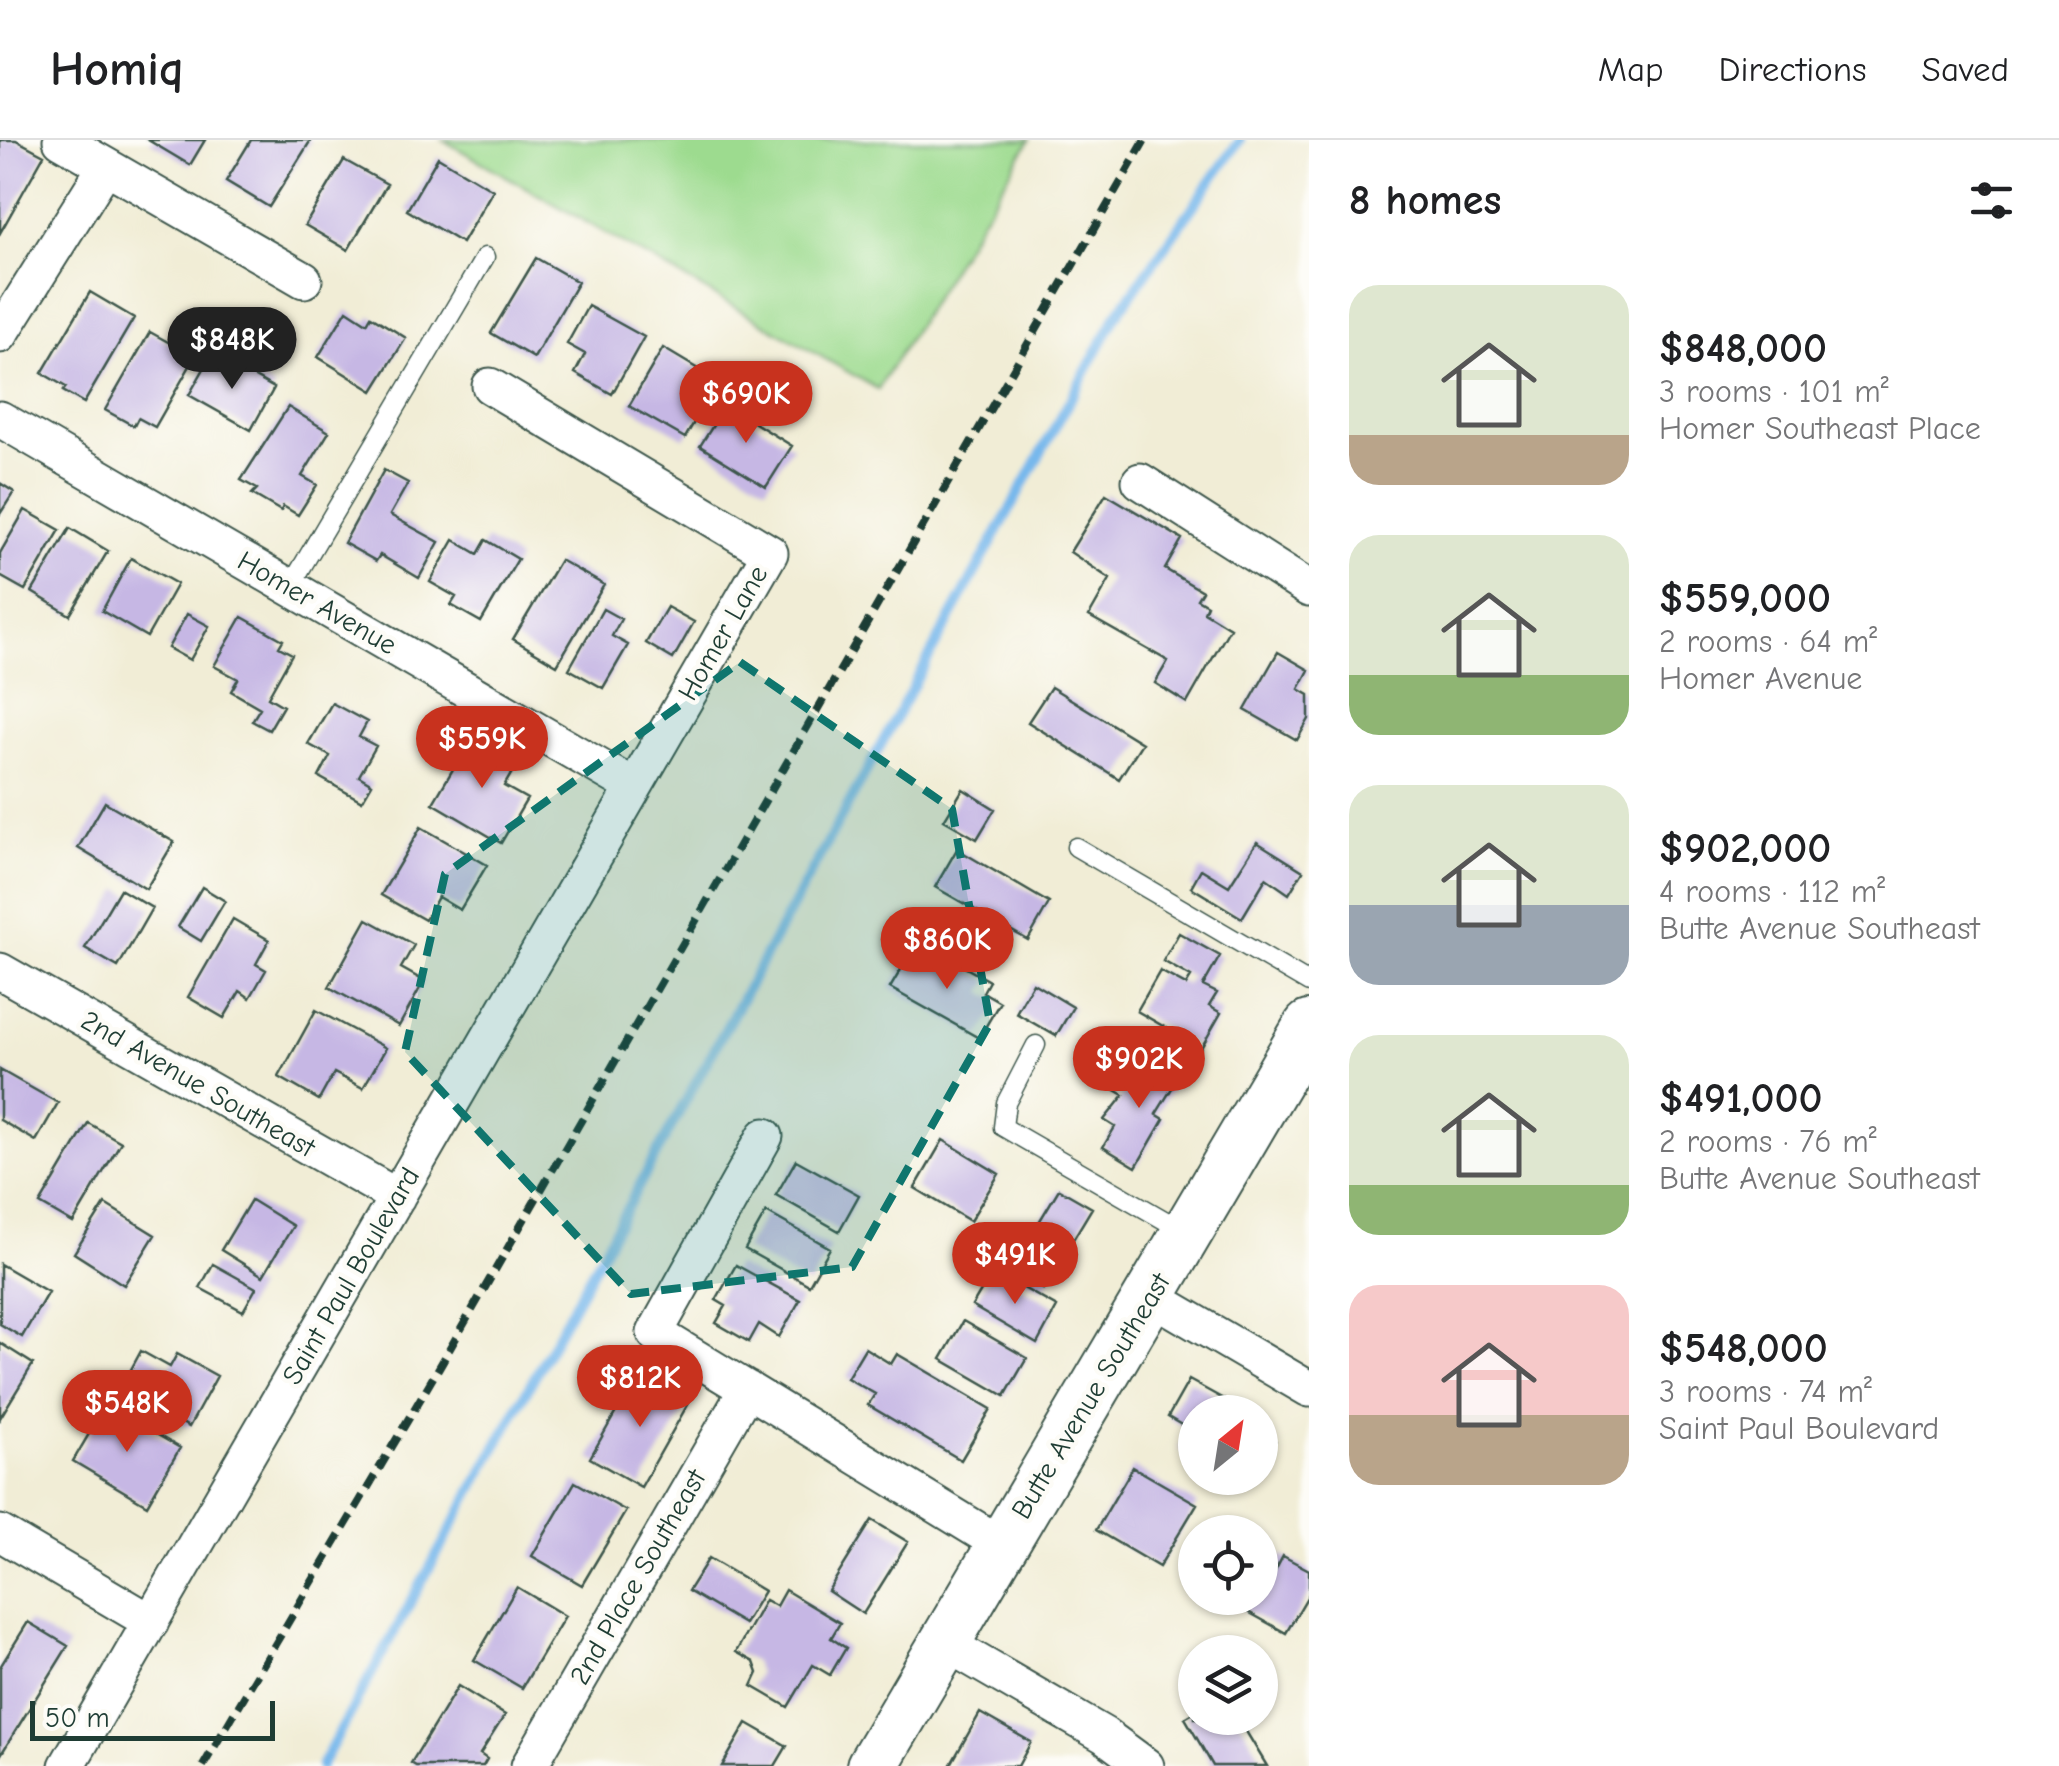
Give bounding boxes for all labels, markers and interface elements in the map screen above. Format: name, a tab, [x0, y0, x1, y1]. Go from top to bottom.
text: Homiq	[50, 42, 184, 97]
text: Map	[1598, 49, 1664, 90]
text: Directions	[1719, 49, 1867, 90]
text: Saved	[1922, 49, 2009, 90]
icon: filters	[1964, 173, 2019, 228]
text: 8 homes	[1349, 176, 1501, 225]
pin: $848K	[162, 307, 302, 392]
text: $848K	[189, 321, 275, 358]
text: $848,000	[1659, 324, 1827, 373]
icon: home	[1429, 325, 1549, 445]
pin: $690K	[676, 361, 816, 446]
text: 3 rooms · 101 m²	[1659, 373, 1889, 410]
text: $690K	[701, 375, 791, 412]
text: Homer Southeast Place	[1659, 410, 1981, 447]
street label: Homer Avenue	[232, 545, 402, 661]
street label: Homer Lane	[672, 560, 774, 706]
text: $559,000	[1659, 574, 1831, 623]
icon: home	[1429, 575, 1549, 695]
text: 2 rooms · 64 m²	[1659, 623, 1877, 660]
text: Homer Avenue	[1659, 660, 1862, 697]
pin: $559K	[412, 706, 552, 791]
text: $559K	[438, 720, 526, 757]
text: $902,000	[1659, 824, 1831, 873]
icon: home	[1429, 825, 1549, 945]
text: 4 rooms · 112 m²	[1659, 873, 1885, 910]
pin: $860K	[877, 907, 1017, 992]
text: Butte Avenue Southeast	[1659, 910, 1980, 947]
text: $860K	[903, 921, 991, 958]
street label: 2nd Avenue Southeast	[75, 1004, 321, 1165]
pin: $902K	[1069, 1026, 1209, 1111]
text: $902K	[1095, 1040, 1183, 1077]
text: $491,000	[1659, 1074, 1823, 1123]
icon: home	[1429, 1075, 1549, 1195]
text: 2 rooms · 76 m²	[1659, 1123, 1877, 1160]
text: Butte Avenue Southeast	[1659, 1160, 1980, 1197]
street label: Saint Paul Boulevard	[276, 1162, 426, 1390]
pin: $491K	[945, 1222, 1085, 1307]
text: $491K	[974, 1236, 1056, 1273]
street label: Butte Avenue Southeast	[1005, 1267, 1177, 1524]
text: $548,000	[1659, 1324, 1828, 1373]
icon: home	[1429, 1325, 1549, 1445]
pin: $812K	[570, 1345, 710, 1430]
text: $812K	[599, 1359, 681, 1396]
pin: $548K	[57, 1370, 197, 1455]
text: 3 rooms · 74 m²	[1659, 1373, 1872, 1410]
text: $548K	[84, 1384, 170, 1421]
north arrow	[1178, 1395, 1278, 1495]
map controls	[1178, 1395, 1278, 1735]
text: Saint Paul Boulevard	[1659, 1410, 1939, 1447]
street label: 2nd Place Southeast	[563, 1463, 713, 1690]
button: locate	[1178, 1515, 1278, 1615]
button: layers	[1178, 1635, 1278, 1735]
scale bar	[30, 1696, 275, 1740]
text: 50 m	[45, 1702, 110, 1734]

